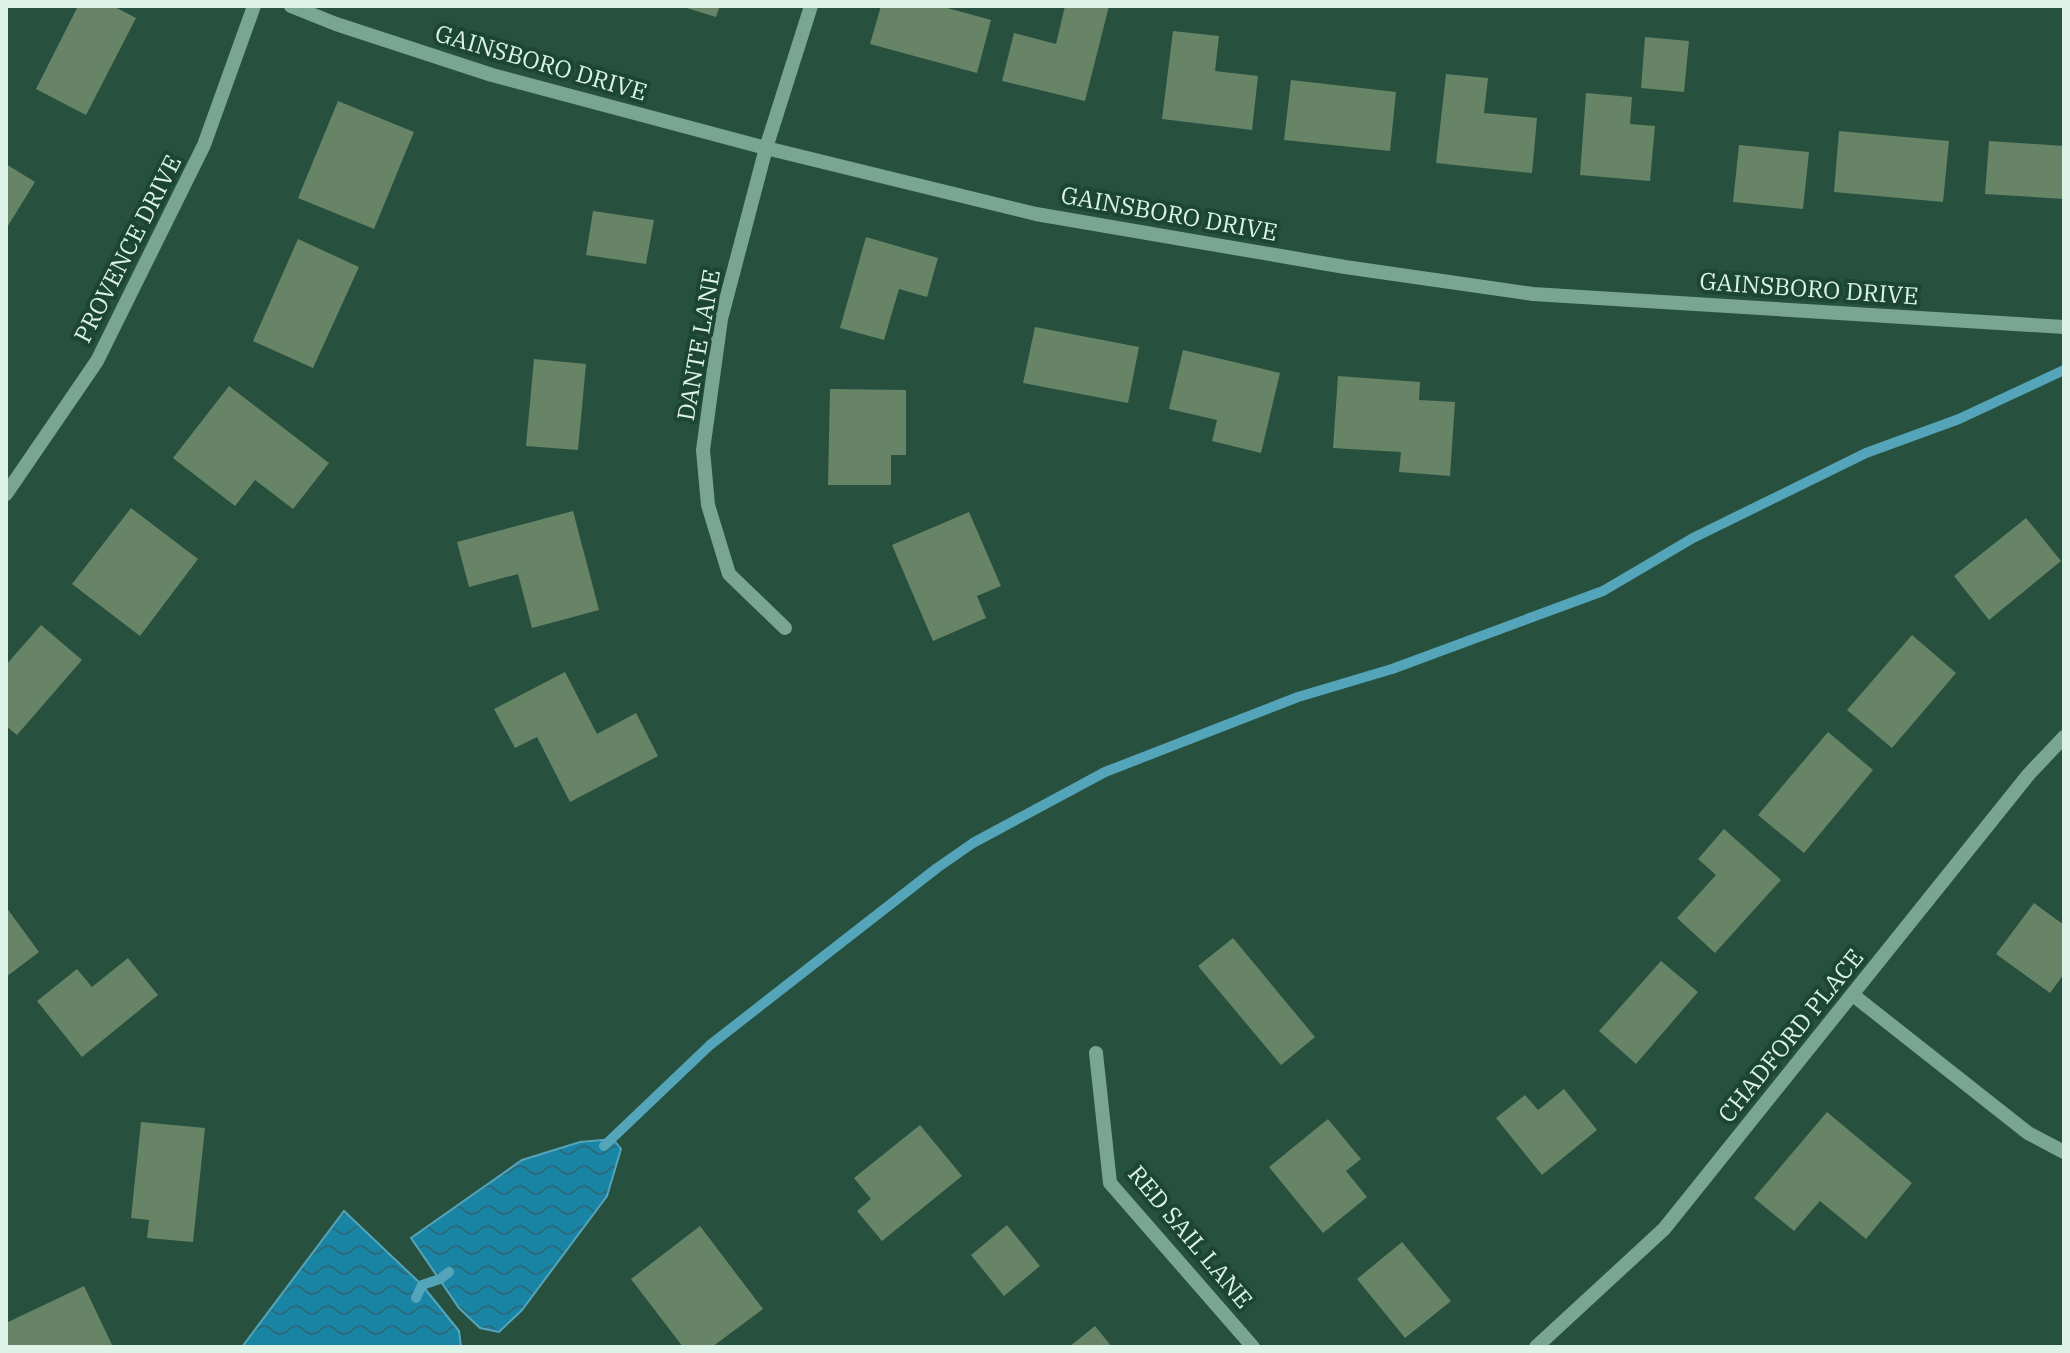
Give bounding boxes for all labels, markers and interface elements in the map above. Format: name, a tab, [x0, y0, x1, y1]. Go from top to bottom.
street label: GAINSBORO DRIVE	[432, 16, 651, 108]
street label: PROVENCE DRIVE	[66, 149, 188, 348]
street label: GAINSBORO DRIVE	[1058, 178, 1280, 248]
street label: GAINSBORO DRIVE	[1699, 264, 1920, 312]
street label: DANTE LANE	[669, 267, 727, 423]
street label: CHADFORD PLACE	[1710, 942, 1870, 1129]
street label: RED SAIL LANE	[1121, 1158, 1260, 1315]

